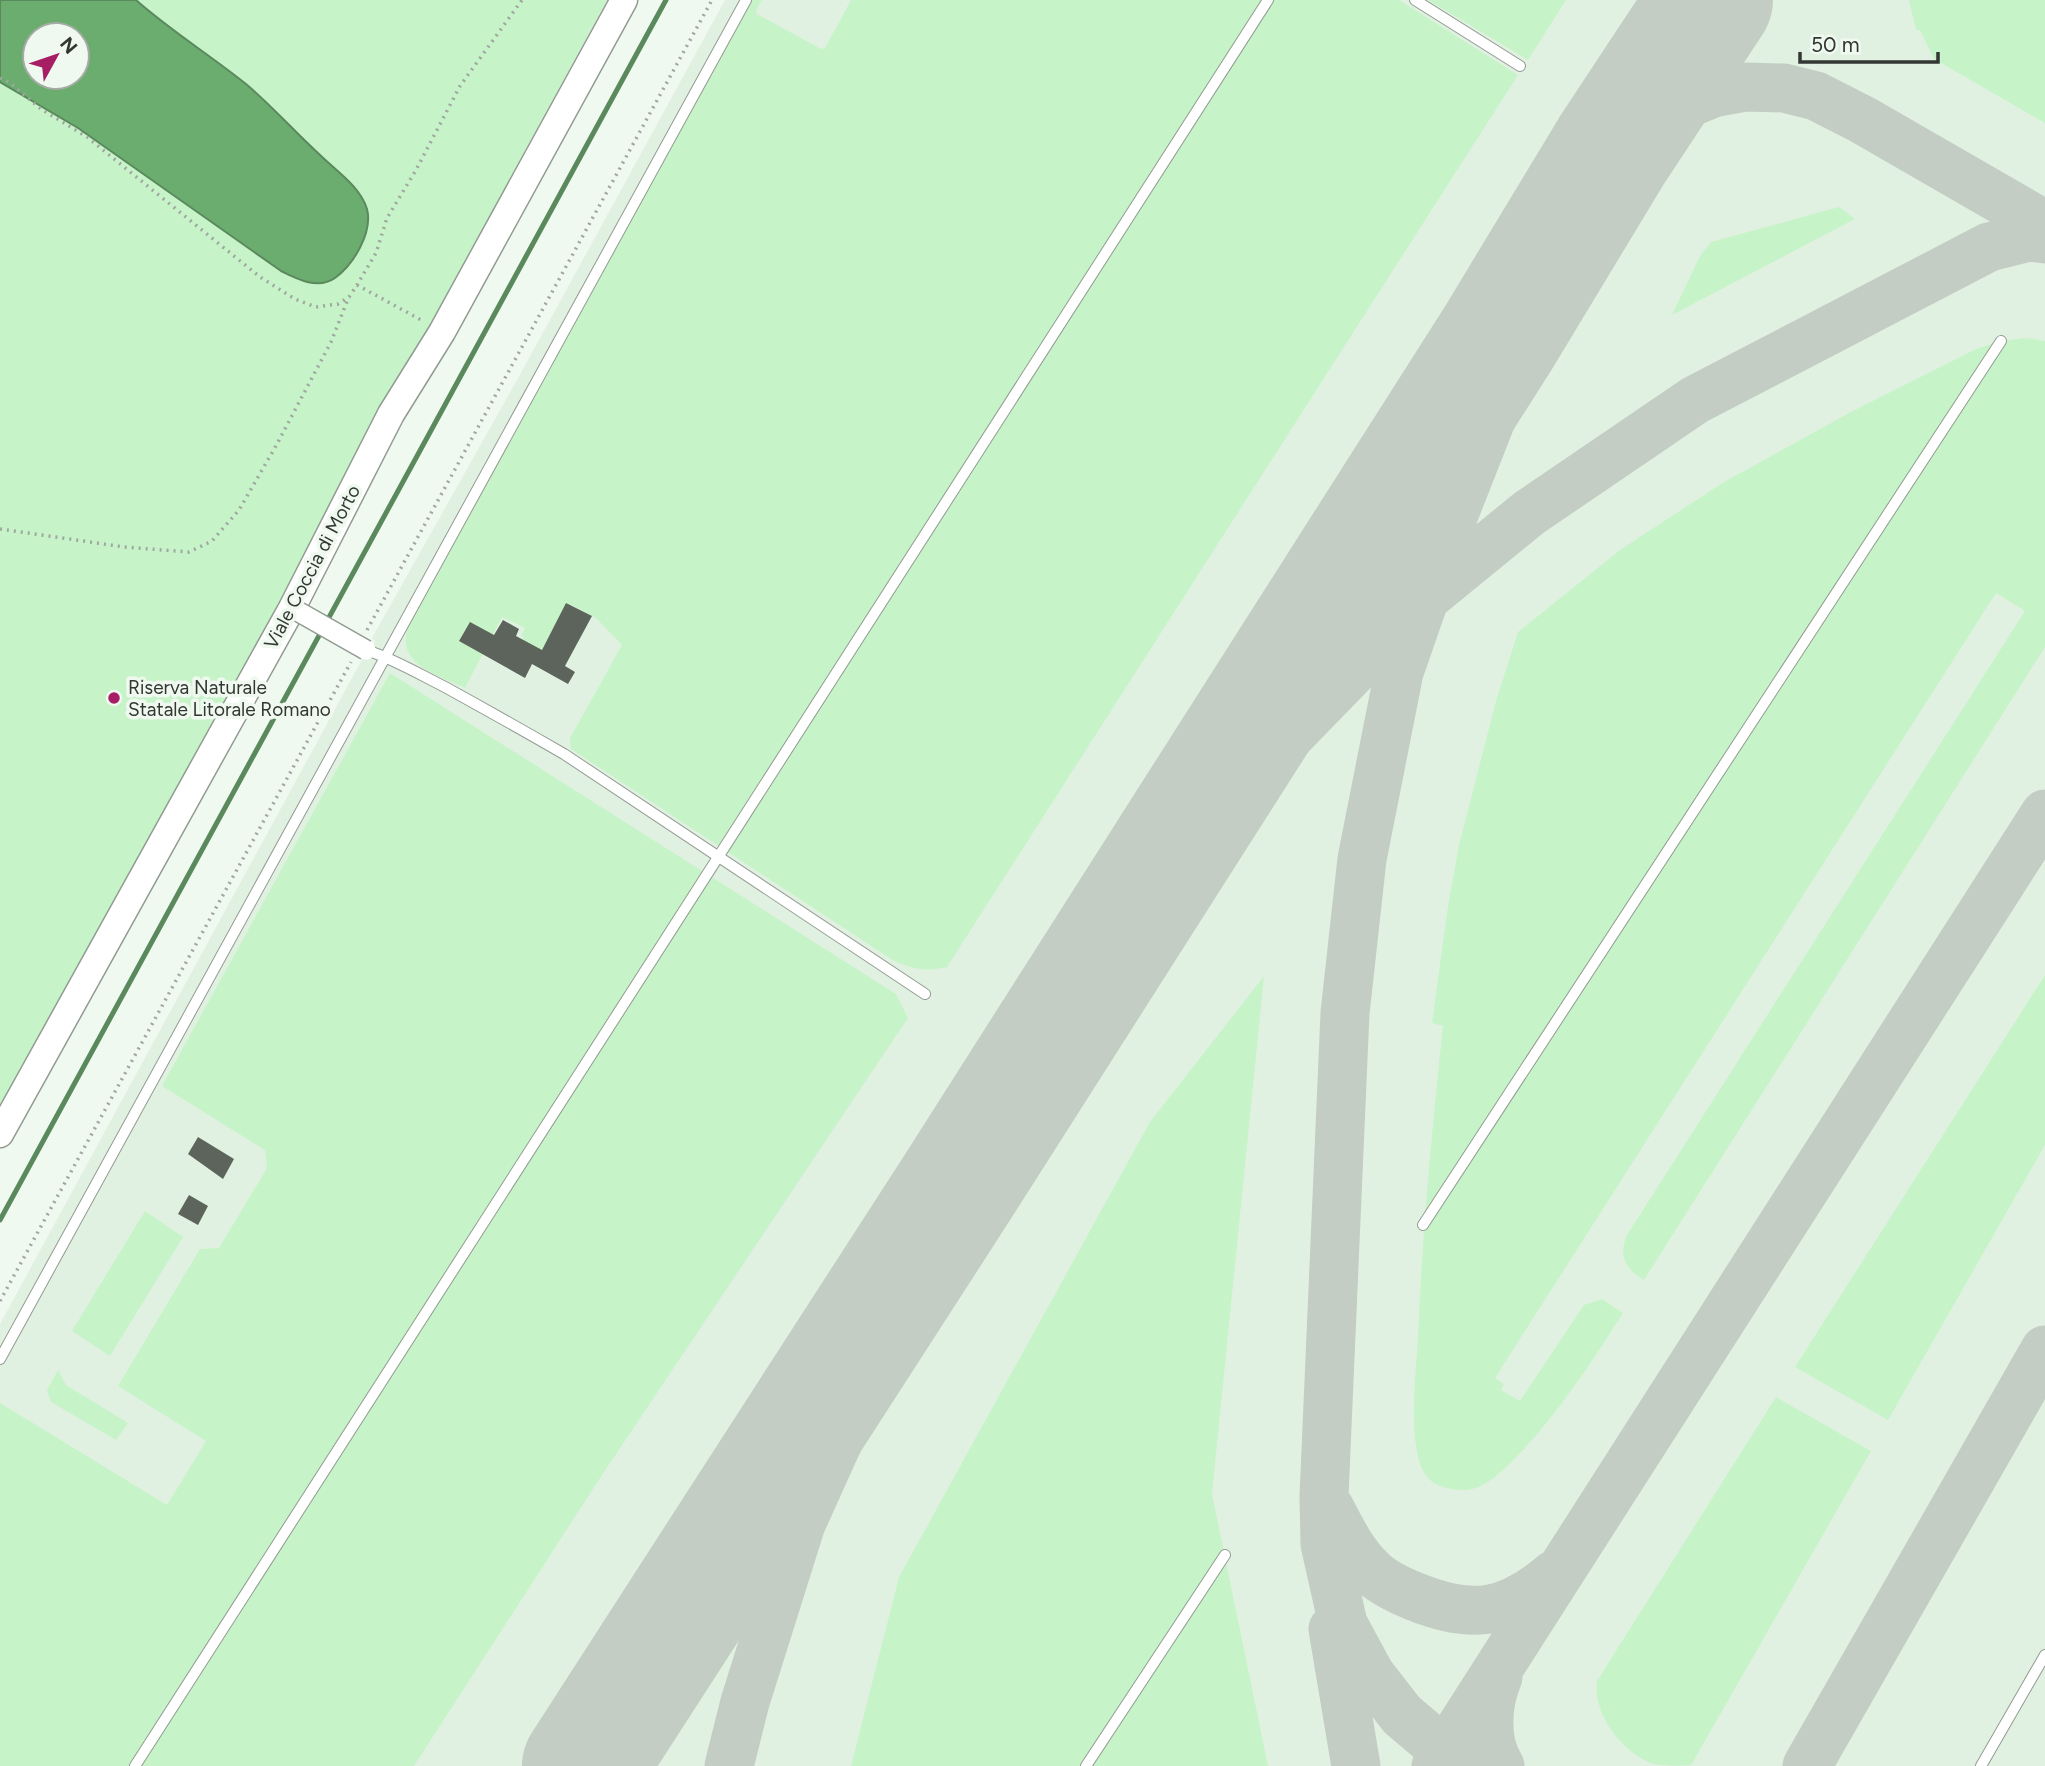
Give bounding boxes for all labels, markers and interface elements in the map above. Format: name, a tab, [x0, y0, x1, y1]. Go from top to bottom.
north arrow	[21, 21, 91, 91]
scale bar	[1800, 21, 1938, 65]
text: N	[55, 32, 82, 58]
text: 50 m	[1811, 32, 1860, 57]
street label: Viale Coccia di Morto	[259, 481, 365, 653]
place label: Riserva Naturale Statale Litorale Romano	[128, 676, 331, 721]
marker: Riserva Naturale Statale Litorale Romano	[106, 690, 122, 706]

